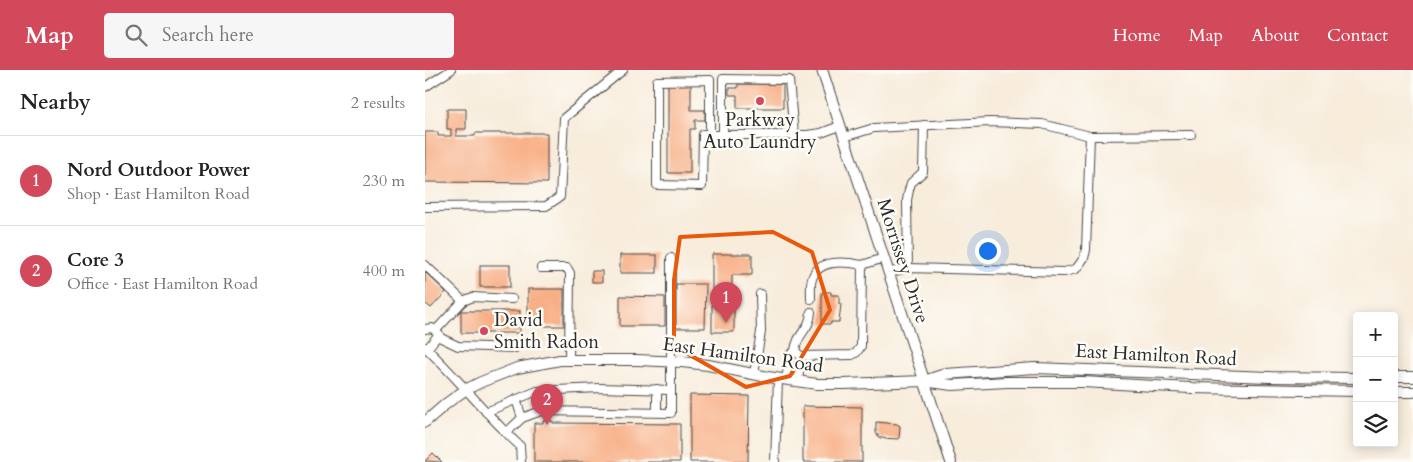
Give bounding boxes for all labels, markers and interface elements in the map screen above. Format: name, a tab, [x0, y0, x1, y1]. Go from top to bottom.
search box	[104, 13, 454, 58]
text: Map	[25, 19, 74, 52]
icon: search	[122, 21, 150, 49]
text: Search here	[162, 22, 254, 48]
text: Home	[1113, 23, 1161, 48]
text: Map	[1189, 23, 1223, 48]
text: About	[1251, 23, 1299, 48]
text: Contact	[1327, 23, 1388, 48]
text: Nearby	[20, 88, 91, 117]
text: 2 results	[351, 92, 405, 114]
marker: Parkway Auto Laundry	[754, 95, 766, 107]
place label: Parkway Auto Laundry	[703, 107, 817, 155]
text: Nord Outdoor Power	[67, 157, 250, 183]
text: 1	[32, 170, 40, 192]
text: 230 m	[363, 170, 405, 192]
text: Shop · East Hamilton Road	[67, 183, 250, 205]
street label: Morrissey Drive	[871, 195, 935, 327]
your location	[975, 238, 1001, 264]
text: Core 3	[67, 247, 124, 273]
text: 2	[32, 260, 40, 282]
text: 400 m	[363, 260, 405, 282]
text: Office · East Hamilton Road	[67, 273, 258, 295]
pin: 1	[710, 282, 742, 323]
place label: David Smith Radon	[494, 307, 599, 355]
map controls	[1353, 312, 1398, 447]
button: +	[1353, 312, 1398, 357]
marker: David Smith Radon	[478, 325, 490, 337]
street label: East Hamilton Road	[661, 331, 825, 379]
street label: East Hamilton Road	[1075, 338, 1237, 372]
button: −	[1353, 357, 1398, 402]
pin: 2	[531, 384, 563, 425]
button: layers	[1353, 402, 1398, 447]

